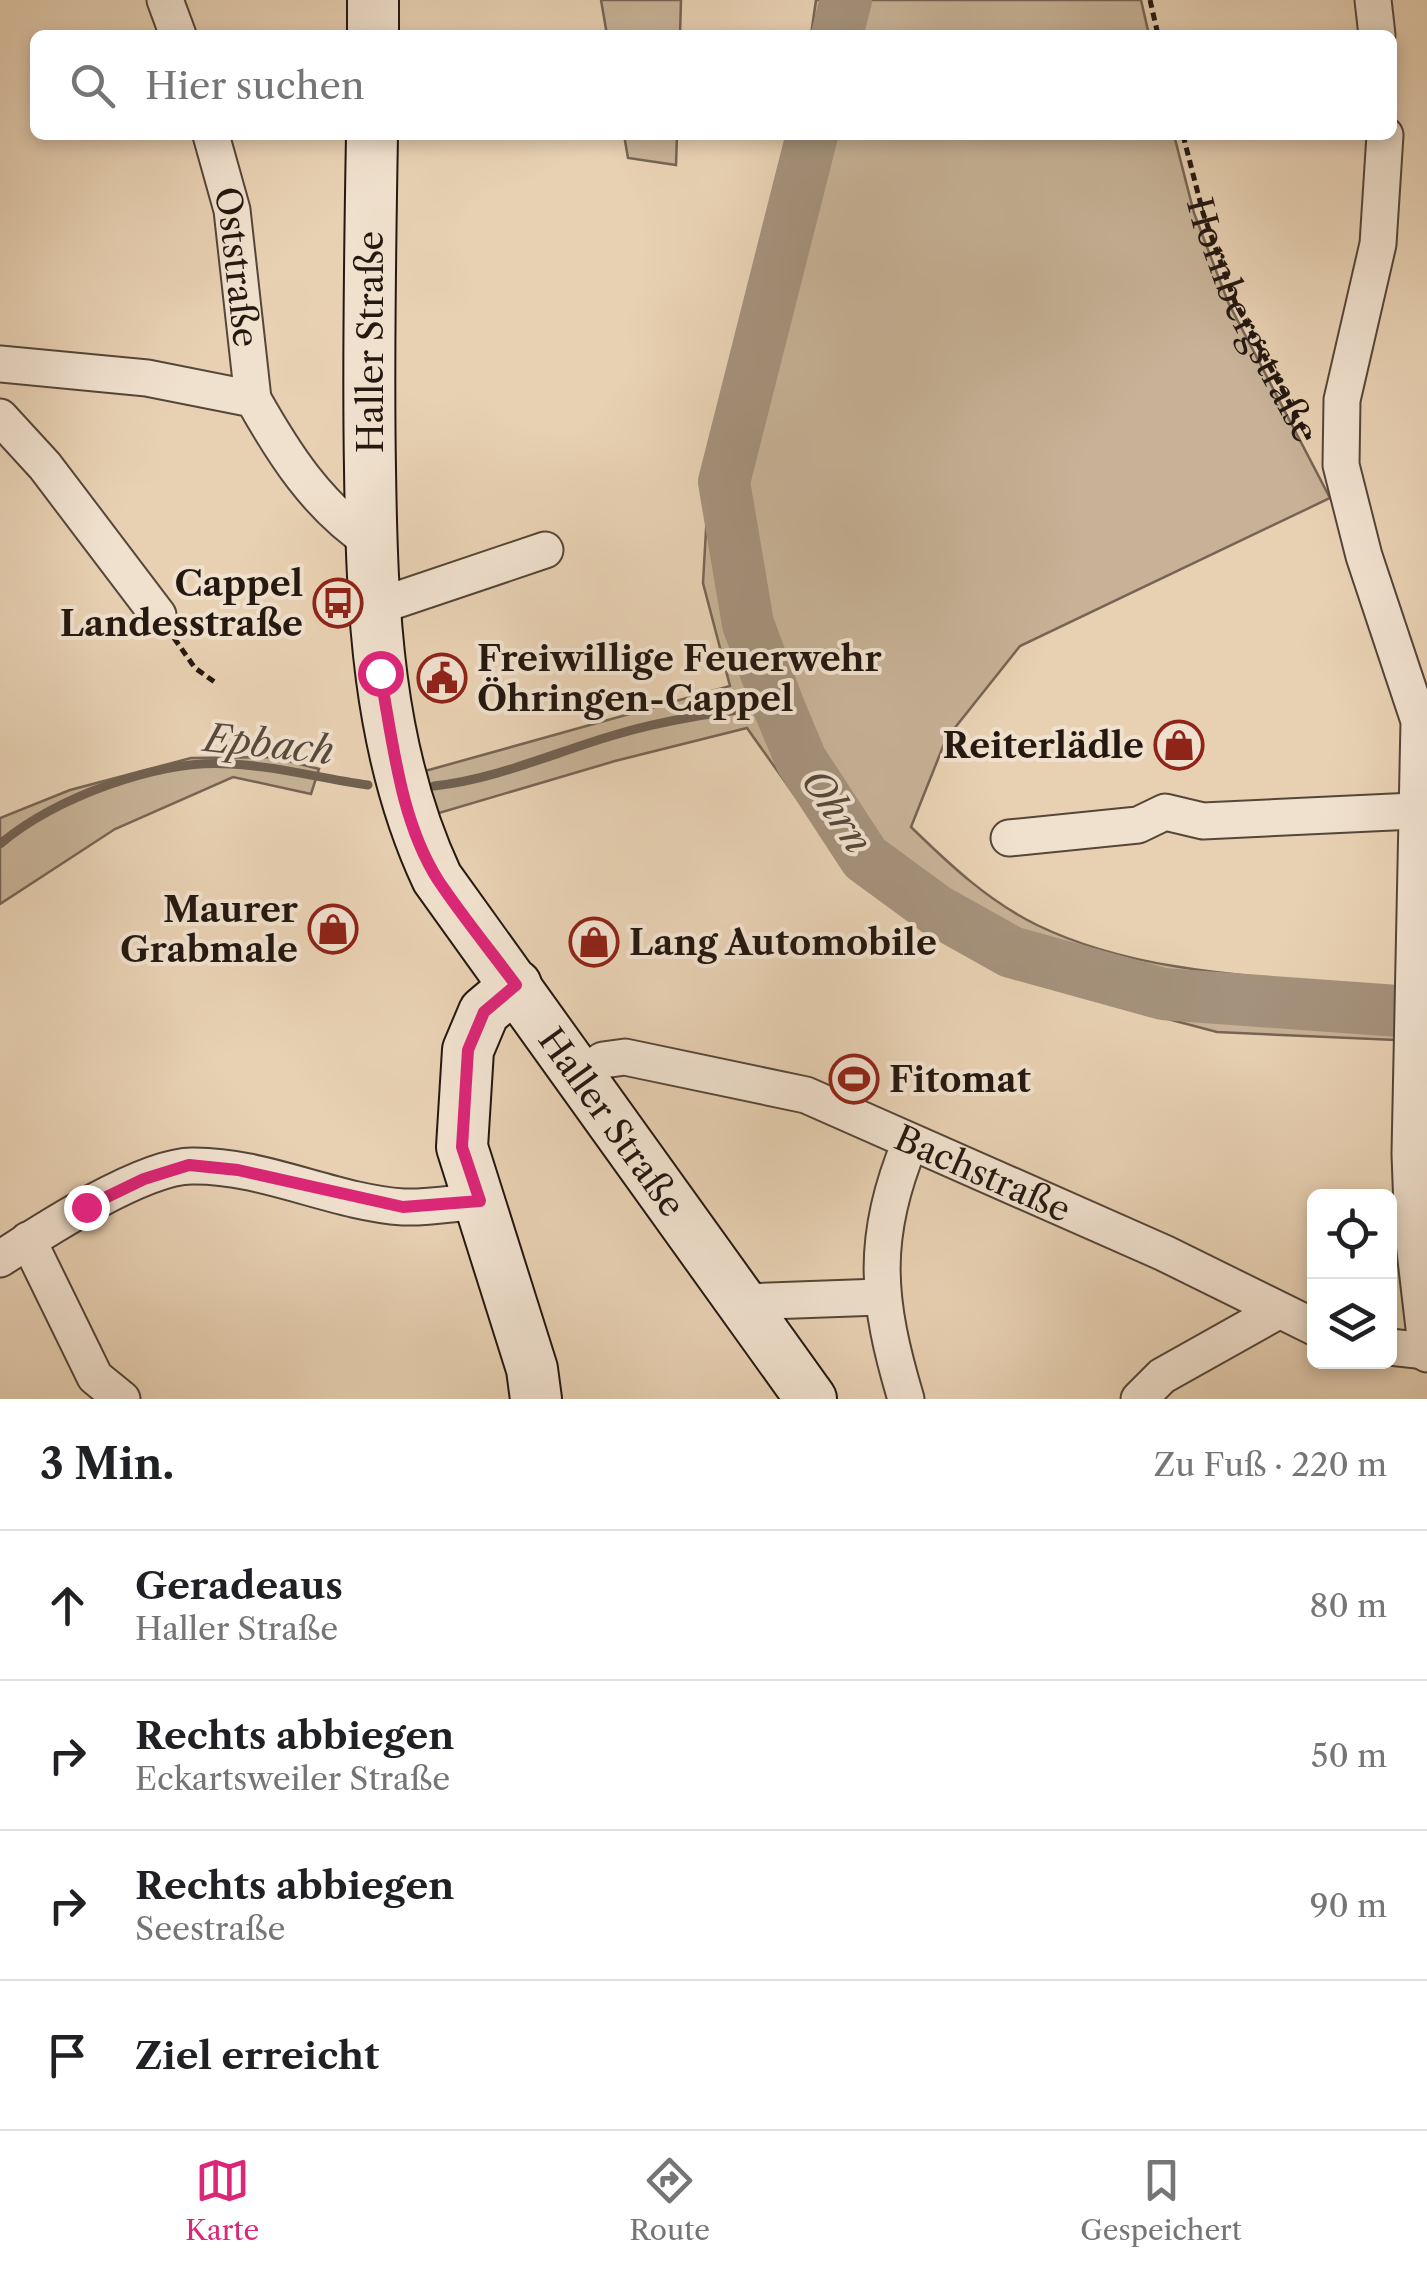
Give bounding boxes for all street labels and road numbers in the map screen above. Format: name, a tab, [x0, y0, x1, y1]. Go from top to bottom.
street label: Oststraße	[205, 182, 269, 349]
street label: Hornbergstraße	[1178, 193, 1328, 449]
street label: Haller Straße	[349, 231, 392, 453]
street label: Haller Straße	[530, 1019, 694, 1225]
street label: Bachstraße	[888, 1116, 1077, 1231]

